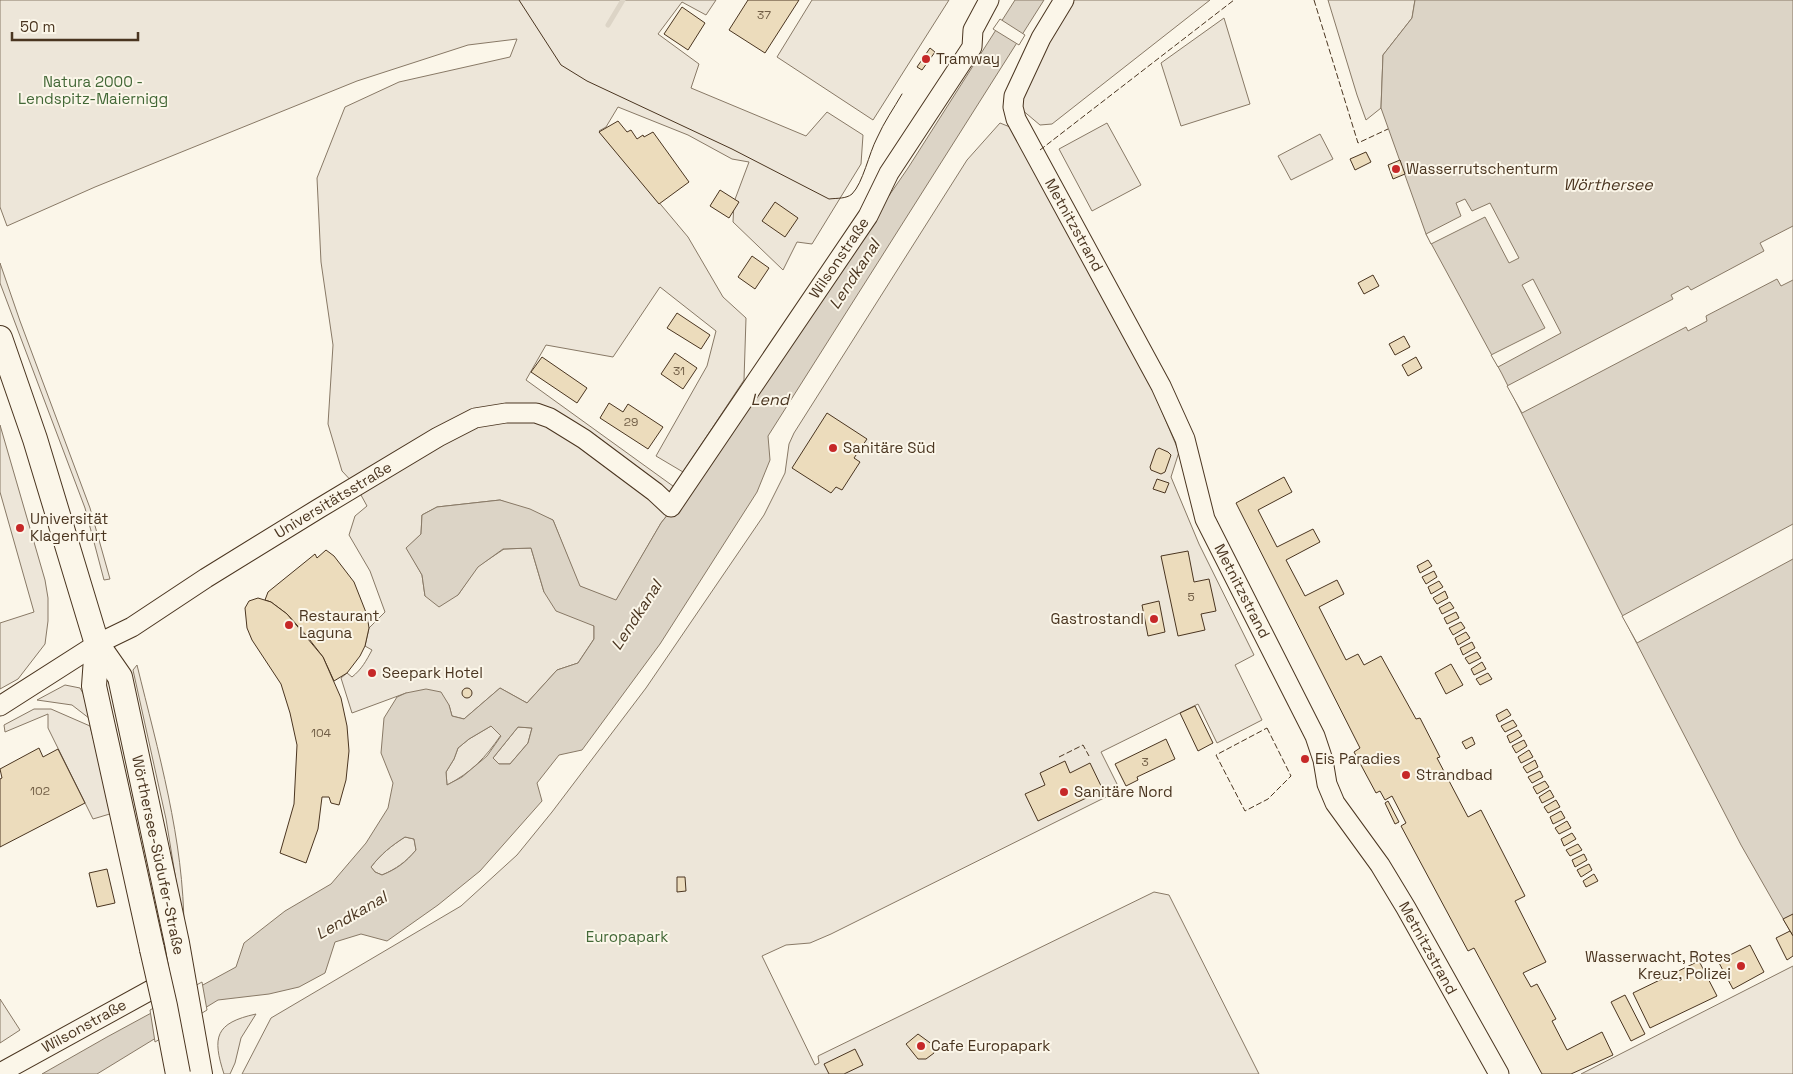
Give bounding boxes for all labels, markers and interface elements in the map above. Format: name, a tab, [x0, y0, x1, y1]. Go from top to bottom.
house number: 37	[757, 7, 771, 23]
scale bar	[12, 10, 139, 42]
text: 50 m	[20, 17, 55, 36]
place label: Tramway	[936, 49, 1000, 68]
marker: Tramway	[920, 53, 932, 65]
park label: Natura 2000 - Lendspitz-Maiernigg	[18, 72, 168, 108]
place label: Wasserrutschenturm	[1406, 159, 1558, 178]
marker: Wasserrutschenturm	[1390, 163, 1402, 175]
water label: Wörthersee	[1563, 174, 1653, 195]
street label: Metnitzstrand	[1041, 175, 1108, 275]
street label: Wilsonstraße	[804, 213, 873, 302]
water label: Lendkanal	[824, 234, 886, 313]
house number: 31	[673, 363, 685, 379]
water label: Lend	[751, 389, 791, 410]
house number: 29	[624, 414, 638, 430]
place label: Sanitäre Süd	[843, 438, 935, 457]
marker: Sanitäre Süd	[827, 442, 839, 454]
street label: Universitätsstraße	[271, 457, 395, 542]
place label: Universität Klagenfurt	[30, 509, 109, 545]
marker: Universität Klagenfurt	[14, 522, 26, 534]
street label: Metnitzstrand	[1210, 540, 1274, 641]
water label: Lendkanal	[606, 575, 668, 654]
house number: 5	[1187, 589, 1195, 605]
place label: Restaurant Laguna	[299, 606, 380, 642]
place label: Gastrostandl	[1050, 609, 1144, 628]
marker: Gastrostandl	[1148, 613, 1160, 625]
marker: Restaurant Laguna	[283, 619, 295, 631]
place label: Seepark Hotel	[382, 663, 483, 682]
marker: Seepark Hotel	[366, 667, 378, 679]
house number: 104	[311, 725, 332, 741]
place label: Eis Paradies	[1315, 749, 1400, 768]
street label: Wörthersee-Südufer-Straße	[128, 753, 189, 957]
marker: Eis Paradies	[1299, 753, 1311, 765]
house number: 3	[1141, 754, 1149, 770]
place label: Strandbad	[1416, 765, 1493, 784]
marker: Strandbad	[1400, 769, 1412, 781]
place label: Sanitäre Nord	[1074, 782, 1173, 801]
house number: 102	[30, 783, 50, 799]
marker: Sanitäre Nord	[1058, 786, 1070, 798]
water label: Lendkanal	[312, 886, 392, 944]
street label: Metnitzstrand	[1395, 898, 1462, 998]
park label: Europapark	[586, 927, 668, 946]
place label: Wasserwacht, Rotes Kreuz, Polizei	[1585, 947, 1731, 983]
marker: Wasserwacht, Rotes Kreuz, Polizei	[1735, 960, 1747, 972]
street label: Wilsonstraße	[38, 994, 129, 1057]
place label: Cafe Europapark	[931, 1036, 1050, 1055]
marker: Cafe Europapark	[915, 1040, 927, 1052]

